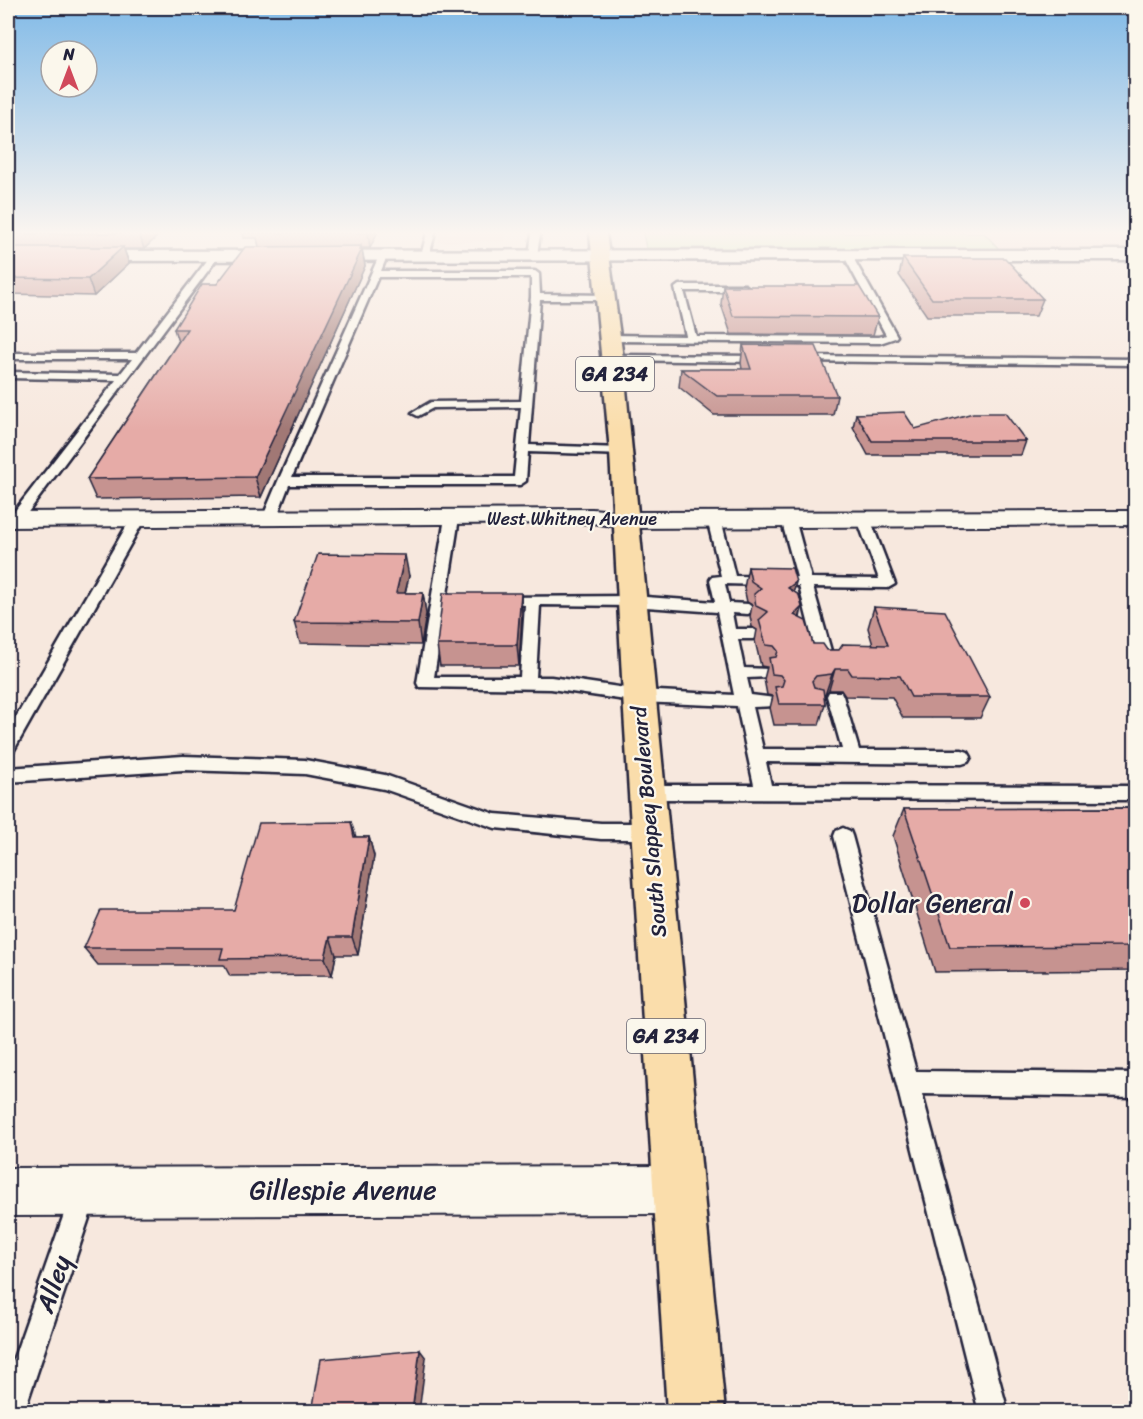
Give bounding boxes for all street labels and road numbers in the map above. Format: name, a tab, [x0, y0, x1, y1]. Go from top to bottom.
road number: GA 234	[576, 357, 654, 391]
street label: West Whitney Avenue	[487, 503, 657, 535]
street label: South Slappey Boulevard	[620, 703, 678, 939]
road number: GA 234	[627, 1019, 705, 1053]
street label: Gillespie Avenue	[249, 1167, 437, 1213]
street label: Alley	[21, 1248, 85, 1320]

